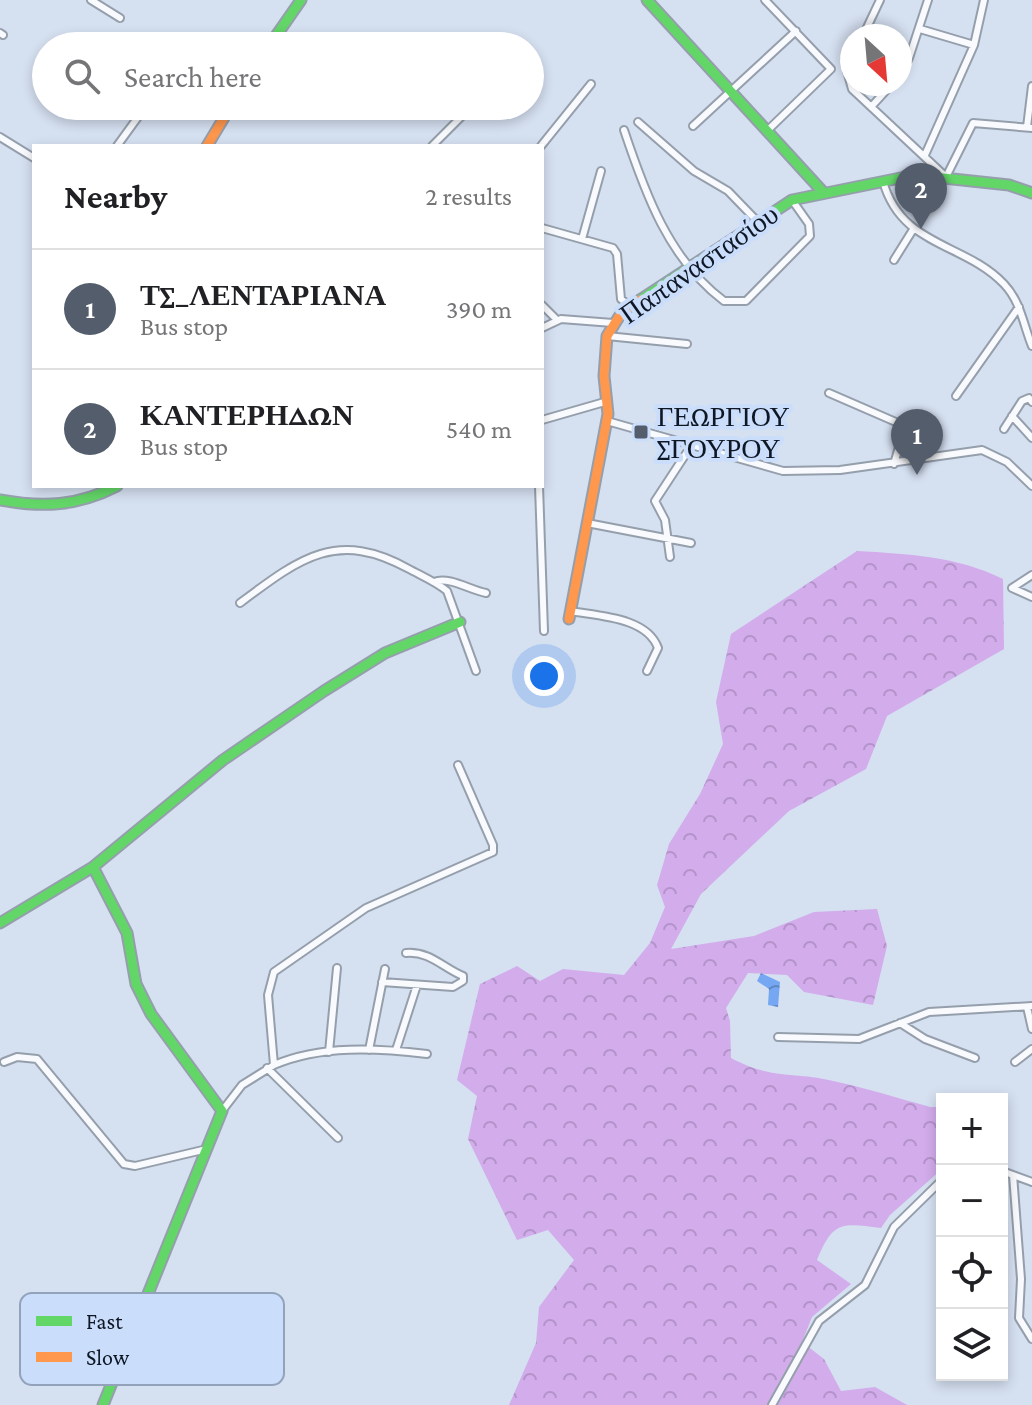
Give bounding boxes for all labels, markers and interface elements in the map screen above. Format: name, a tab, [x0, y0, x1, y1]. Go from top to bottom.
north arrow	[840, 24, 912, 96]
search box	[32, 32, 544, 120]
icon: search	[60, 54, 104, 98]
text: Search here	[124, 60, 262, 93]
pin: 2	[895, 163, 947, 229]
text: Nearby	[64, 178, 167, 215]
text: 2 results	[425, 182, 512, 211]
street label: Παπαναστασίου	[614, 198, 784, 330]
text: ΤΣ_ΛΕΝΤΑΡΙΑΝΑ	[140, 278, 386, 311]
text: 1	[85, 295, 95, 324]
text: 390 m	[446, 295, 512, 324]
text: Bus stop	[140, 312, 228, 341]
text: ΚΑΝΤΕΡΗΔΩΝ	[140, 398, 354, 431]
place label: ΓΕΩΡΓΙΟΥ ΣΓΟΥΡΟΥ	[657, 401, 790, 464]
pin: 1	[891, 409, 943, 475]
text: 2	[83, 415, 97, 444]
text: 540 m	[446, 415, 512, 444]
marker: ΓΕΩΡΓΙΟΥ ΣΓΟΥΡΟΥ	[632, 423, 650, 441]
text: Bus stop	[140, 432, 228, 461]
your location	[524, 656, 564, 696]
map controls	[936, 1093, 1008, 1381]
button: +	[936, 1093, 1008, 1165]
button: −	[936, 1165, 1008, 1237]
button: locate	[936, 1237, 1008, 1309]
legend	[20, 1293, 284, 1385]
text: Fast	[86, 1309, 123, 1334]
button: layers	[936, 1309, 1008, 1381]
text: Slow	[86, 1345, 130, 1370]

